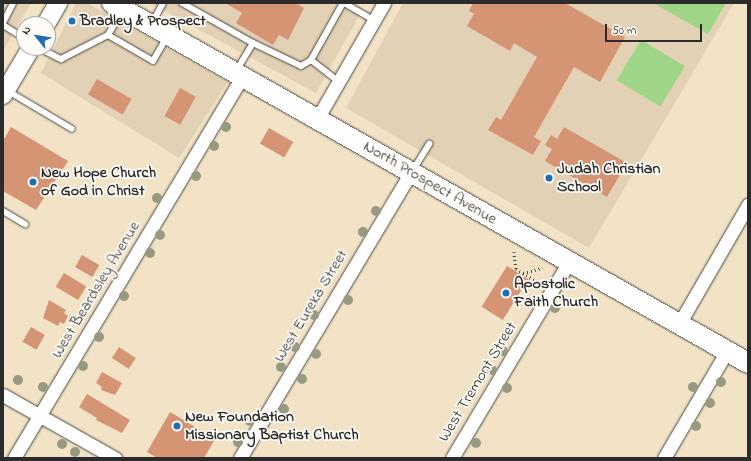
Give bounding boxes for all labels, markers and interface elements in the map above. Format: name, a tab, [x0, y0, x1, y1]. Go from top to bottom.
place label: Bradley & Prospect	[80, 11, 206, 31]
north arrow	[16, 16, 56, 56]
marker: Bradley & Prospect	[67, 16, 77, 26]
scale bar	[607, 16, 704, 42]
text: 50 m	[612, 22, 636, 40]
text: N	[18, 23, 35, 38]
street label: North Prospect Avenue	[360, 137, 500, 229]
place label: Judah Christian School	[557, 159, 660, 197]
place label: New Hope Church of God in Christ	[41, 163, 156, 201]
marker: Judah Christian School	[544, 173, 554, 183]
marker: New Hope Church of God in Christ	[28, 177, 38, 187]
street label: West Beardsley Avenue	[48, 218, 144, 362]
street label: West Eureka Street	[270, 246, 352, 366]
place label: Apostolic Faith Church	[514, 274, 598, 312]
marker: Apostolic Faith Church	[501, 288, 511, 298]
street label: West Tremont Street	[435, 318, 521, 446]
place label: New Foundation Missionary Baptist Church	[185, 407, 359, 445]
marker: New Foundation Missionary Baptist Church	[172, 421, 182, 431]

